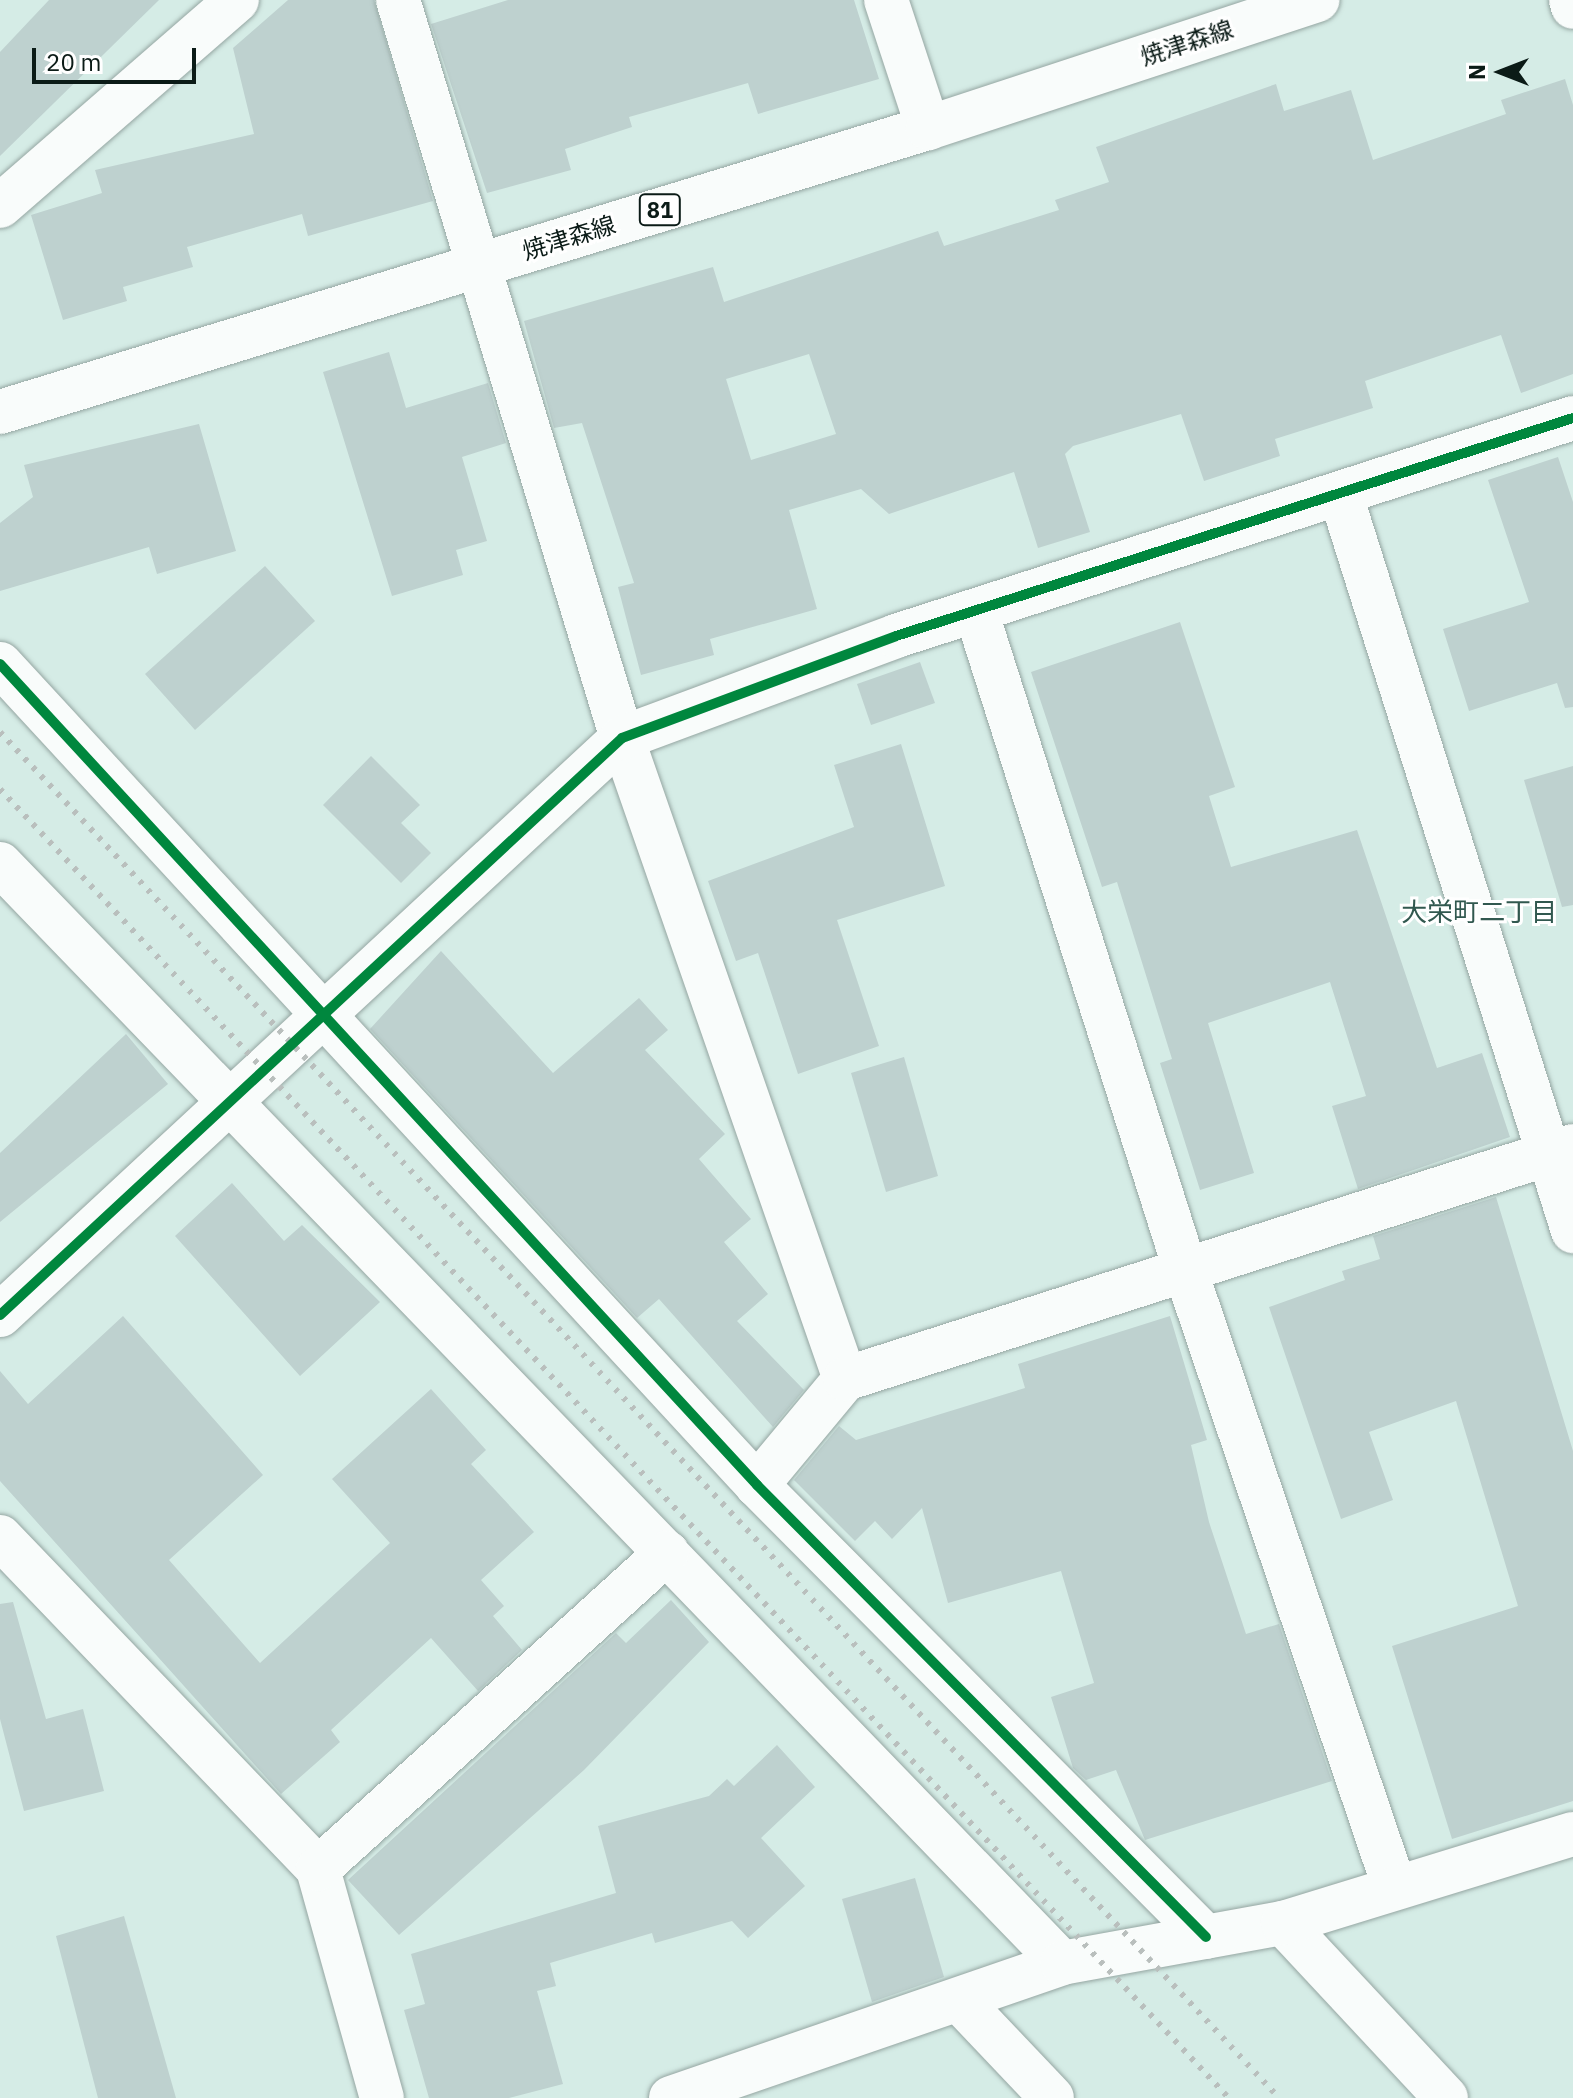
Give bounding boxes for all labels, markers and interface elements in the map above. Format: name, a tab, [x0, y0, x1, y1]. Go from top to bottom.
street label: 焼津森線	[1137, 14, 1237, 72]
scale bar	[36, 32, 200, 82]
north arrow	[1461, 32, 1541, 112]
text: 20 m	[46, 46, 101, 78]
text: N	[1462, 64, 1491, 80]
road number: 81	[638, 192, 682, 228]
street label: 焼津森線	[519, 210, 619, 266]
district label: 大栄町二丁目	[1401, 896, 1557, 928]

